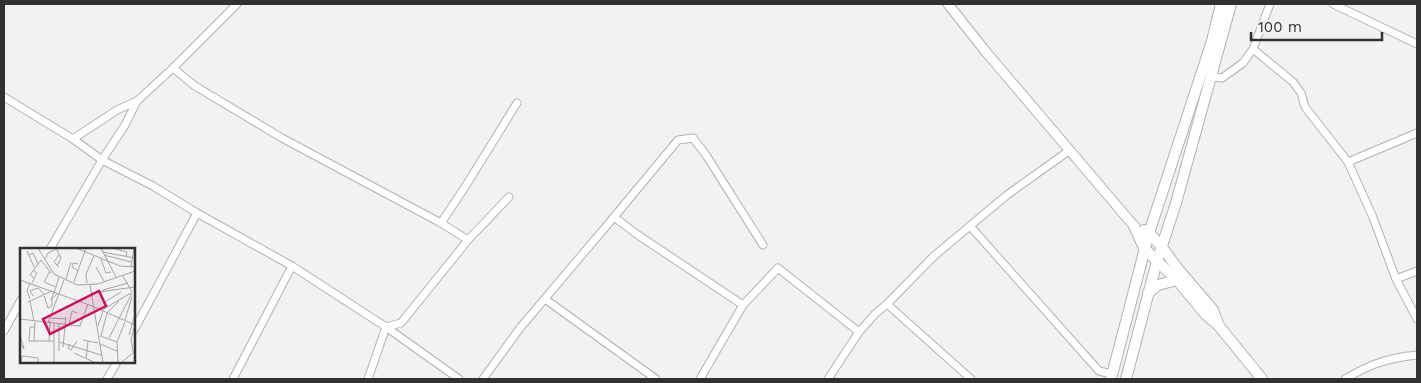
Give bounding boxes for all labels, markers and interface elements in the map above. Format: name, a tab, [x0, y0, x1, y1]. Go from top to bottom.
scale bar	[1251, 10, 1382, 42]
text: 100 m	[1258, 18, 1302, 36]
inset map	[20, 248, 135, 363]

